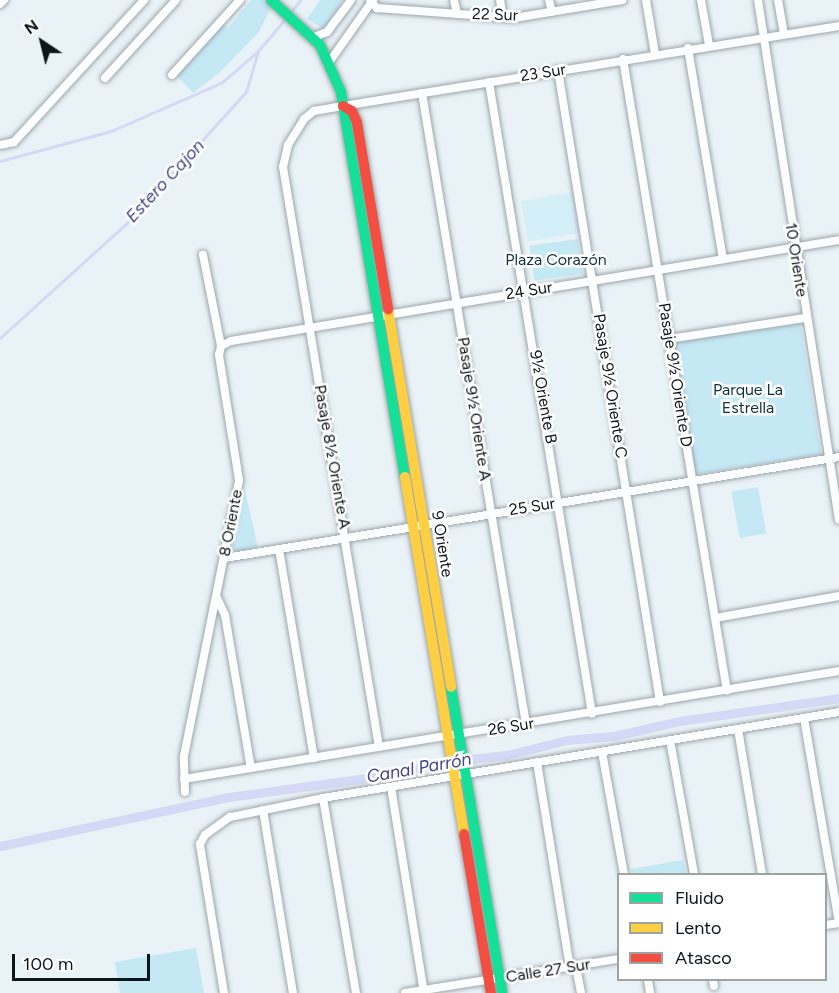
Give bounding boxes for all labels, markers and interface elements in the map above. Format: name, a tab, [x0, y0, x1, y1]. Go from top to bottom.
street label: 22 Sur	[472, 5, 518, 25]
north arrow	[12, 12, 72, 72]
text: N	[21, 16, 42, 38]
street label: 23 Sur	[519, 60, 567, 86]
water label: Estero Cajon	[121, 135, 209, 227]
street label: 10 Oriente	[781, 222, 811, 298]
park label: Plaza Corazón	[505, 250, 607, 270]
street label: 24 Sur	[504, 278, 554, 304]
street label: Pasaje 9½ Oriente D	[654, 302, 696, 448]
street label: Pasaje 9½ Oriente C	[589, 312, 631, 460]
street label: Pasaje 9½ Oriente A	[453, 336, 495, 482]
street label: 9½ Oriente B	[525, 349, 561, 445]
park label: Parque La Estrella	[713, 380, 783, 418]
street label: Pasaje 8½ Oriente A	[310, 383, 354, 531]
street label: 8 Oriente	[215, 488, 247, 558]
street label: 25 Sur	[508, 494, 556, 520]
street label: 9 Oriente	[427, 509, 457, 579]
street label: 26 Sur	[487, 714, 535, 740]
water label: Canal Parrón	[365, 748, 473, 788]
legend	[617, 873, 827, 981]
text: Fluido	[675, 887, 724, 909]
text: Lento	[675, 917, 721, 939]
scale bar	[15, 942, 153, 980]
text: Atasco	[675, 947, 732, 969]
text: 100 m	[23, 953, 73, 975]
street label: Calle 27 Sur	[504, 955, 592, 987]

